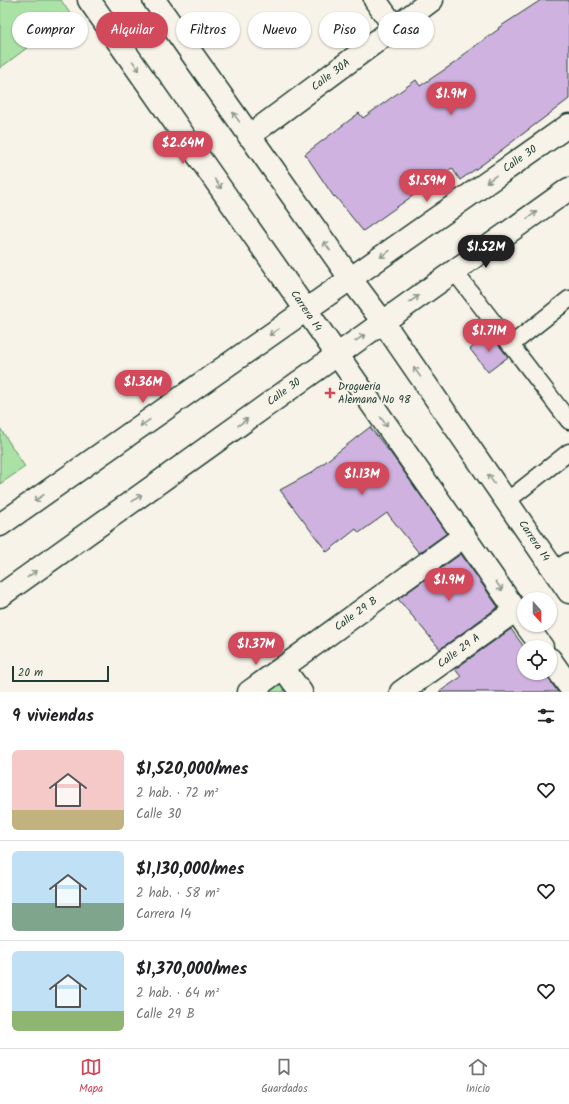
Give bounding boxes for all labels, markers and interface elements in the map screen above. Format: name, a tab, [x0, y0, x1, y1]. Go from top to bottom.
chip: Comprar	[12, 12, 88, 48]
chip: Alquilar	[96, 12, 168, 48]
chip: Filtros	[176, 12, 240, 48]
chip: Nuevo	[248, 12, 311, 48]
chip: Piso	[319, 12, 370, 48]
chip: Casa	[378, 12, 434, 48]
street label: Calle 30A	[308, 54, 355, 96]
one-way arrow	[131, 61, 140, 72]
pin: $1.9M	[423, 82, 479, 116]
text: $1.9M	[435, 84, 467, 105]
one-way arrow	[232, 112, 240, 123]
pin: $2.64M	[150, 131, 216, 165]
text: $2.64M	[162, 133, 204, 154]
street label: Calle 30	[499, 140, 541, 177]
pin: $1.59M	[394, 169, 460, 203]
text: $1.59M	[408, 171, 446, 192]
one-way arrow	[486, 175, 497, 183]
one-way arrow	[214, 179, 222, 190]
one-way arrow	[526, 211, 537, 220]
pin: $1.52M	[453, 235, 519, 269]
text: $1.52M	[467, 237, 505, 258]
one-way arrow	[323, 241, 331, 252]
one-way arrow	[379, 250, 390, 258]
street label: Carrera 14	[285, 287, 327, 335]
one-way arrow	[409, 295, 420, 303]
pin: $1.71M	[456, 319, 522, 353]
text: $1.71M	[472, 321, 506, 342]
one-way arrow	[269, 328, 280, 336]
one-way arrow	[354, 334, 365, 342]
one-way arrow	[413, 367, 421, 378]
pin: $1.36M	[110, 370, 176, 404]
text: $1.36M	[124, 372, 162, 393]
street label: Calle 30	[263, 373, 305, 411]
place label: Drogueria Alemana No 98	[338, 378, 411, 409]
marker: Drogueria Alemana No 98	[325, 388, 335, 398]
one-way arrow	[380, 416, 388, 427]
one-way arrow	[237, 418, 248, 426]
one-way arrow	[139, 419, 150, 427]
pin: $1.13M	[329, 462, 395, 496]
text: $1.13M	[344, 464, 380, 485]
one-way arrow	[487, 474, 495, 485]
one-way arrow	[33, 494, 44, 502]
one-way arrow	[132, 494, 143, 502]
street label: Carrera 14	[513, 517, 555, 565]
pin: $1.9M	[421, 568, 477, 602]
one-way arrow	[26, 570, 37, 578]
text: $1.9M	[433, 570, 465, 591]
one-way arrow	[495, 580, 503, 591]
street label: Calle 29 B	[331, 592, 381, 636]
north arrow	[517, 592, 557, 632]
map controls	[517, 592, 557, 680]
street label: Calle 29 A	[434, 629, 485, 673]
pin: $1.37M	[223, 632, 289, 666]
text: $1.37M	[237, 634, 275, 655]
button: locate	[517, 640, 557, 680]
scale bar	[12, 664, 109, 683]
text: 20 m	[18, 664, 43, 682]
text: 9 viviendas	[12, 703, 94, 730]
icon: filters	[535, 705, 557, 727]
text: $1,520,000/mes	[136, 756, 248, 783]
icon: home	[44, 766, 92, 814]
icon: heart	[535, 779, 557, 801]
text: 2 hab. · 72 m²	[136, 783, 218, 804]
text: Calle 30	[136, 804, 181, 825]
text: $1,130,000/mes	[136, 856, 244, 883]
icon: home	[44, 867, 92, 915]
icon: heart	[535, 880, 557, 902]
text: 2 hab. · 58 m²	[136, 883, 220, 904]
text: Carrera 14	[136, 904, 191, 925]
text: $1,370,000/mes	[136, 956, 247, 983]
icon: home	[44, 967, 92, 1015]
icon: heart	[535, 980, 557, 1002]
text: 2 hab. · 64 m²	[136, 983, 219, 1004]
text: Calle 29 B	[136, 1004, 195, 1025]
tab: Mapa	[79, 1056, 103, 1098]
tab: Guardados	[261, 1056, 308, 1098]
tab: Inicio	[466, 1056, 490, 1098]

